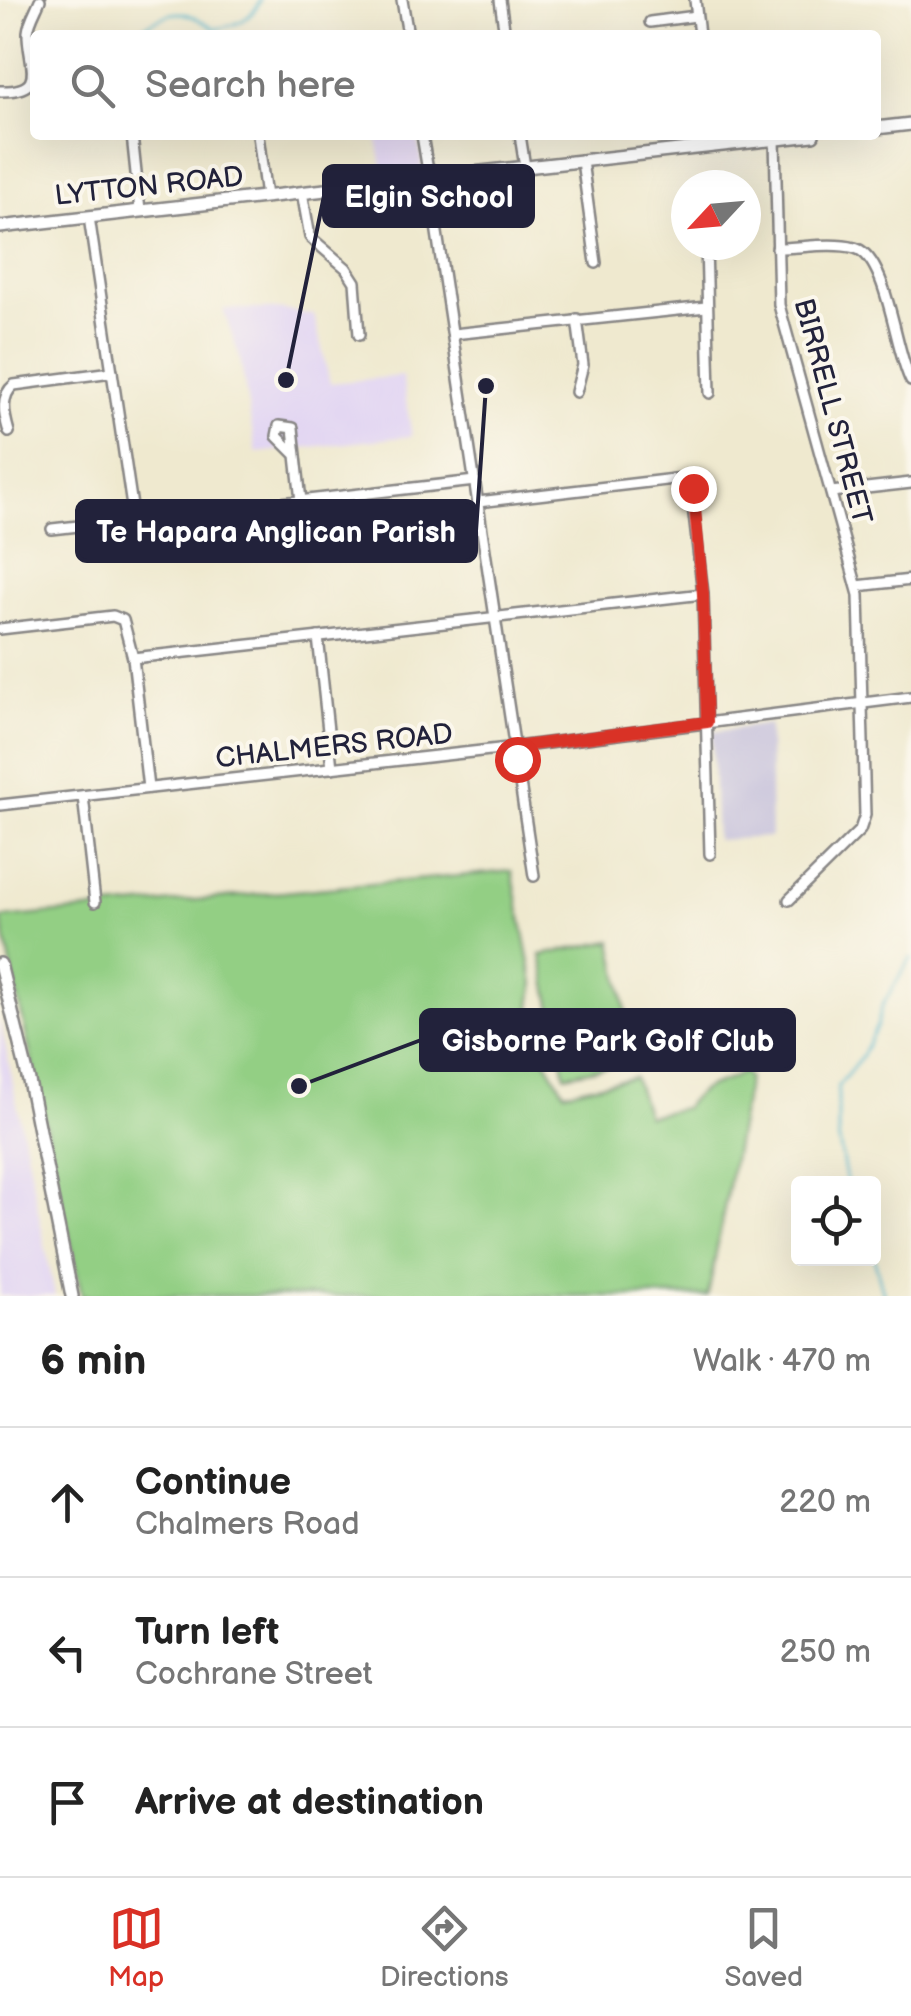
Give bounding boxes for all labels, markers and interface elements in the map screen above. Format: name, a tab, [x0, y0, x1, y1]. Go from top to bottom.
search box	[30, 30, 881, 140]
icon: search	[65, 58, 120, 113]
text: Search here	[145, 63, 356, 108]
street label: LYTTON ROAD	[53, 160, 245, 213]
callout: Elgin School	[324, 166, 533, 226]
north arrow	[671, 170, 761, 260]
text: Elgin School	[345, 180, 513, 216]
street label: BIRRELL STREET	[787, 295, 879, 528]
route end	[671, 466, 717, 512]
callout: Te Hapara Anglican Parish	[77, 501, 476, 561]
text: Te Hapara Anglican Parish	[96, 515, 456, 551]
street label: CHALMERS ROAD	[214, 718, 455, 775]
route start	[495, 737, 541, 783]
callout: Gisborne Park Golf Club	[421, 1010, 794, 1070]
text: Gisborne Park Golf Club	[442, 1024, 775, 1060]
map controls	[791, 1176, 881, 1266]
button: locate	[791, 1176, 881, 1266]
text: 6 min	[40, 1336, 146, 1387]
text: Walk · 470 m	[693, 1342, 871, 1381]
text: Continue	[135, 1460, 291, 1505]
icon: ahead	[40, 1475, 95, 1530]
text: 220 m	[779, 1483, 871, 1522]
text: Chalmers Road	[135, 1505, 360, 1544]
text: Turn left	[135, 1610, 279, 1655]
icon: left	[40, 1625, 95, 1680]
text: 250 m	[780, 1633, 871, 1672]
text: Cochrane Street	[135, 1655, 373, 1694]
icon: arrive	[40, 1775, 95, 1830]
text: Arrive at destination	[135, 1780, 484, 1825]
tab: Map	[108, 1901, 164, 1994]
tab: Directions	[380, 1901, 509, 1994]
tab: Saved	[725, 1901, 803, 1994]

